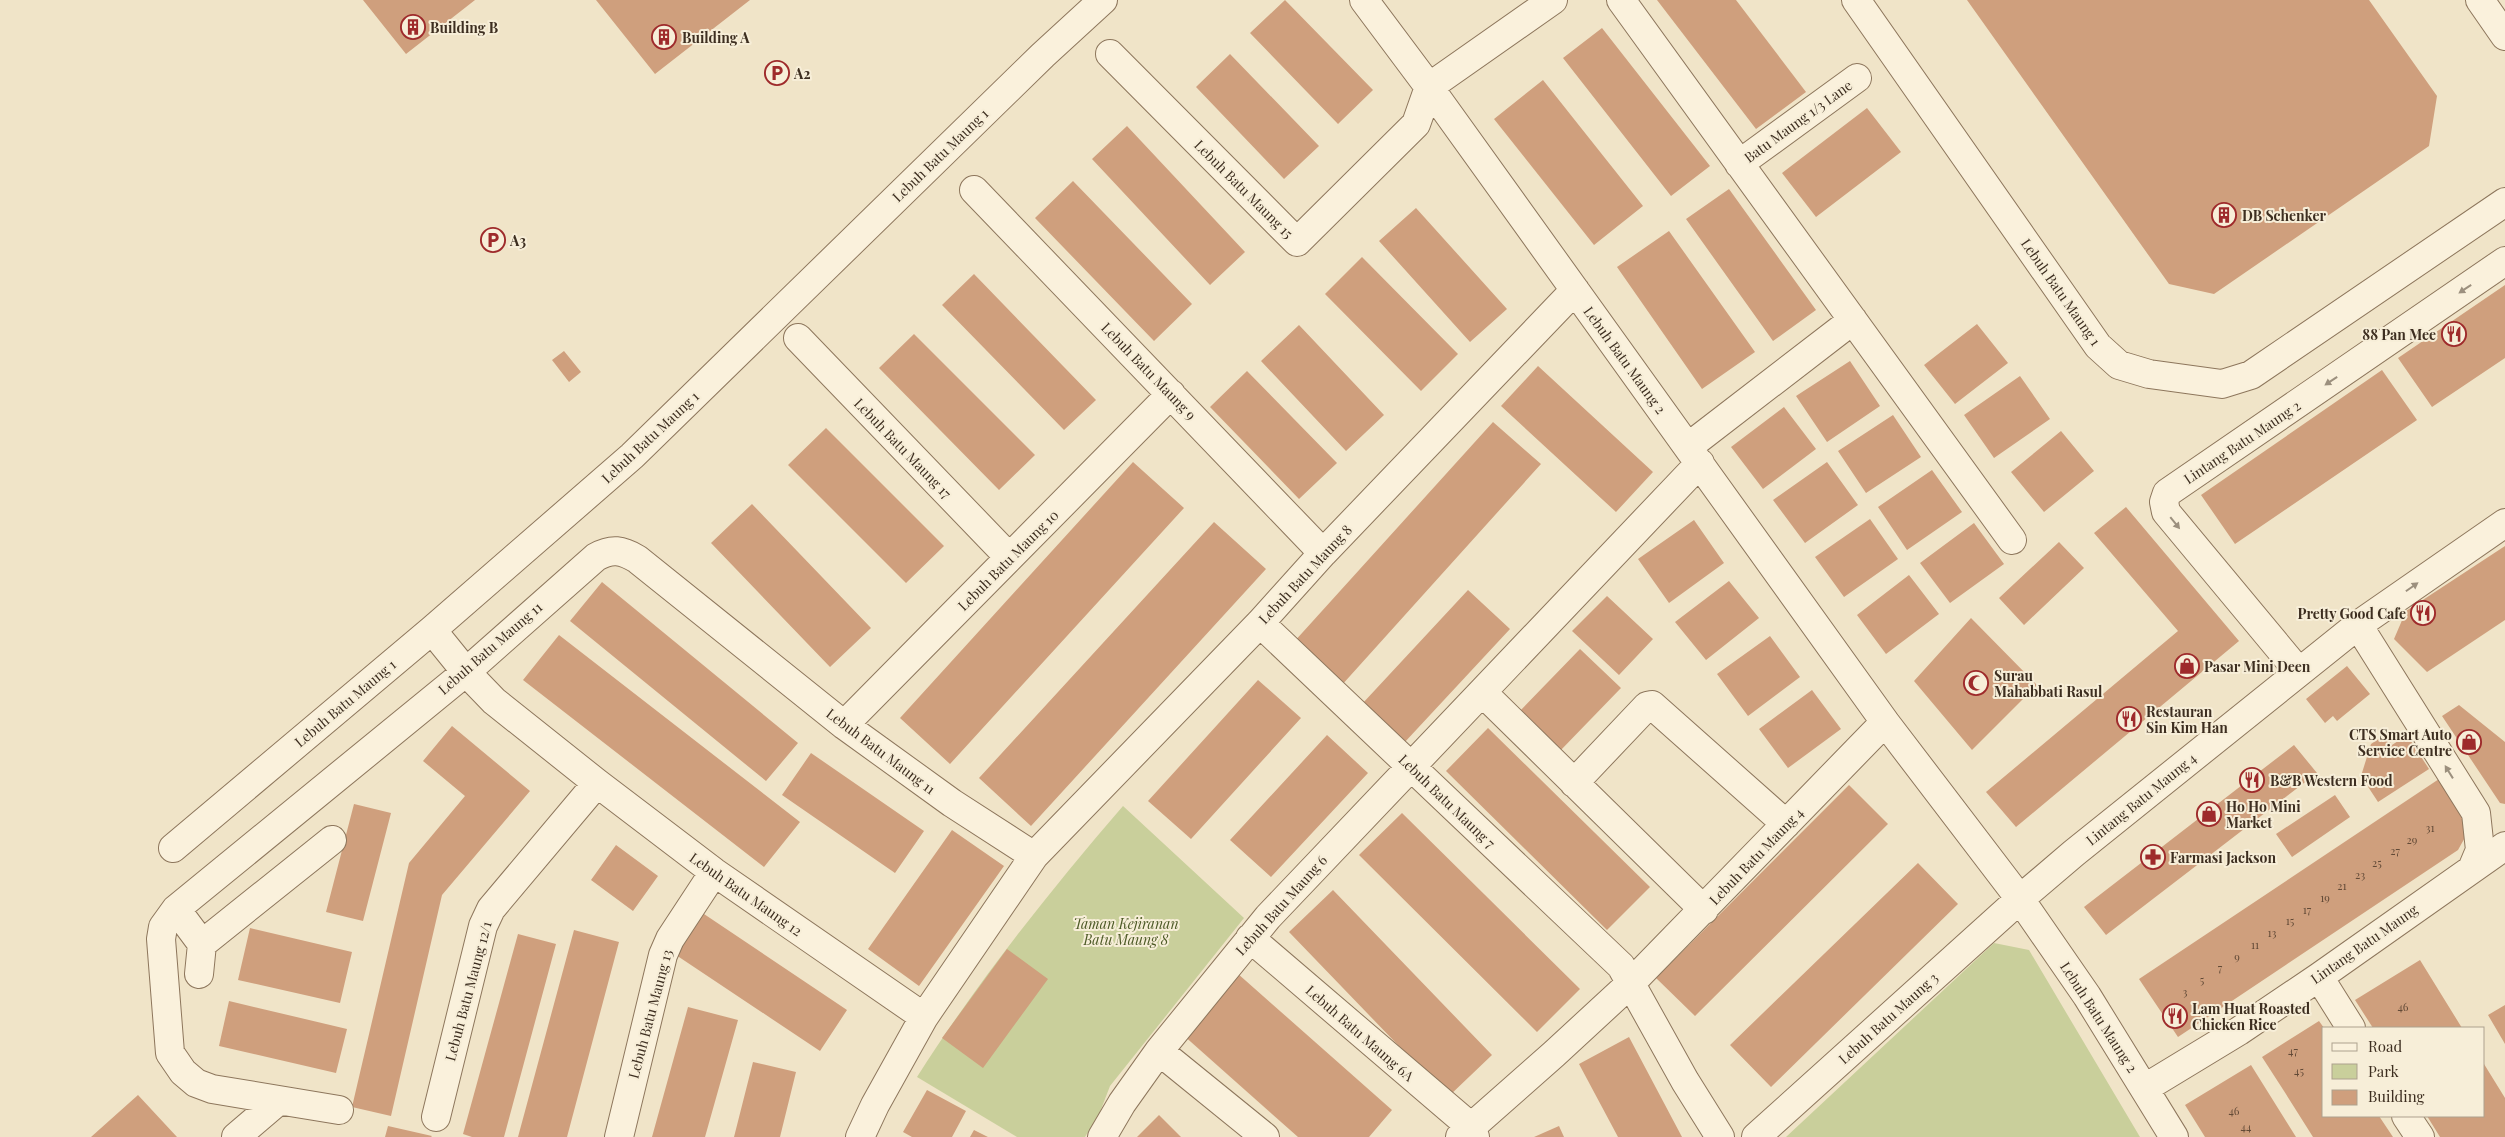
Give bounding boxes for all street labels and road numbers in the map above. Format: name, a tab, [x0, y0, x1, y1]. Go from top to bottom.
street label: Batu Maung 1/3 Lane	[1740, 75, 1856, 167]
street label: Lebuh Batu Maung 1	[888, 104, 992, 206]
street label: Lebuh Batu Maung 15	[1190, 135, 1298, 243]
street label: Lebuh Batu Maung 1	[2017, 235, 2105, 349]
street label: Lebuh Batu Maung 2	[1580, 302, 1671, 418]
street label: Lebuh Batu Maung 9	[1097, 318, 1201, 424]
street label: Lebuh Batu Maung 1	[597, 387, 703, 487]
street label: Lebuh Batu Maung 17	[850, 394, 956, 502]
street label: Lintang Batu Maung 2	[2180, 396, 2304, 488]
street label: Lebuh Batu Maung 10	[953, 505, 1063, 615]
street label: Lebuh Batu Maung 8	[1254, 520, 1356, 628]
street label: Lebuh Batu Maung 11	[434, 598, 546, 698]
street label: Lebuh Batu Maung 1	[290, 655, 400, 751]
street label: Lebuh Batu Maung 11	[823, 704, 939, 798]
street label: Lintang Batu Maung 4	[2082, 748, 2200, 849]
street label: Lebuh Batu Maung 7	[1395, 750, 1500, 852]
street label: Lebuh Batu Maung 4	[1705, 803, 1807, 909]
street label: Lebuh Batu Maung 12	[686, 848, 806, 940]
street label: Lebuh Batu Maung 6	[1231, 851, 1331, 959]
street label: Lintang Batu Maung	[2307, 899, 2422, 988]
street label: Lebuh Batu Maung 12/1	[440, 919, 496, 1063]
street label: Lebuh Batu Maung 13	[624, 947, 676, 1081]
street label: Lebuh Batu Maung 2	[2056, 958, 2142, 1076]
street label: Lebuh Batu Maung 3	[1834, 968, 1942, 1068]
street label: Lebuh Batu Maung 6A	[1302, 981, 1418, 1085]

